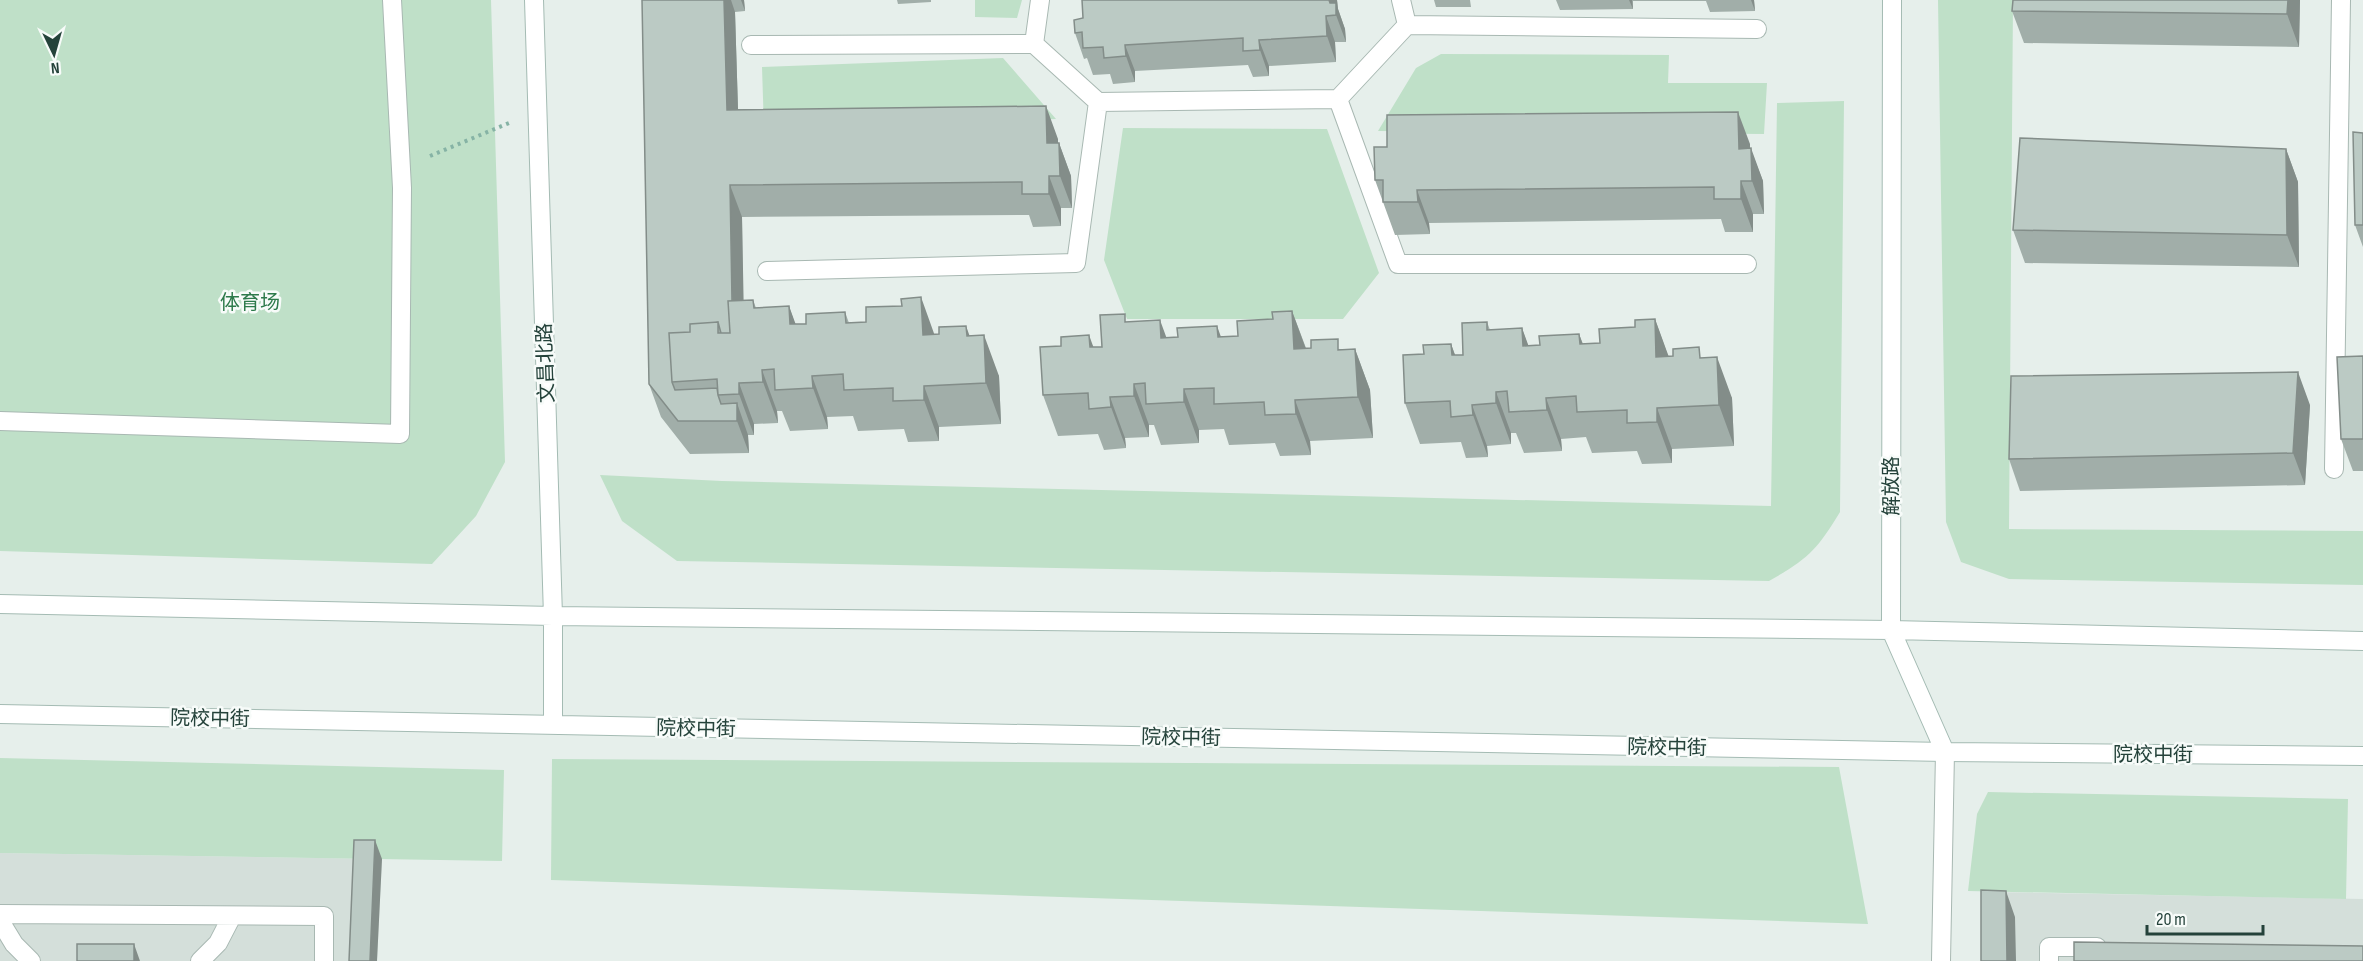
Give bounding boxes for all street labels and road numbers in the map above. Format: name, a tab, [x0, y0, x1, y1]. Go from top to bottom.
street label: 文昌北路	[533, 323, 559, 403]
street label: 解放路	[1880, 456, 1904, 516]
street label: 院校中街	[170, 706, 250, 732]
street label: 院校中街	[656, 716, 736, 742]
street label: 院校中街	[1141, 725, 1221, 751]
street label: 院校中街	[1627, 735, 1707, 761]
street label: 院校中街	[2113, 743, 2193, 767]

